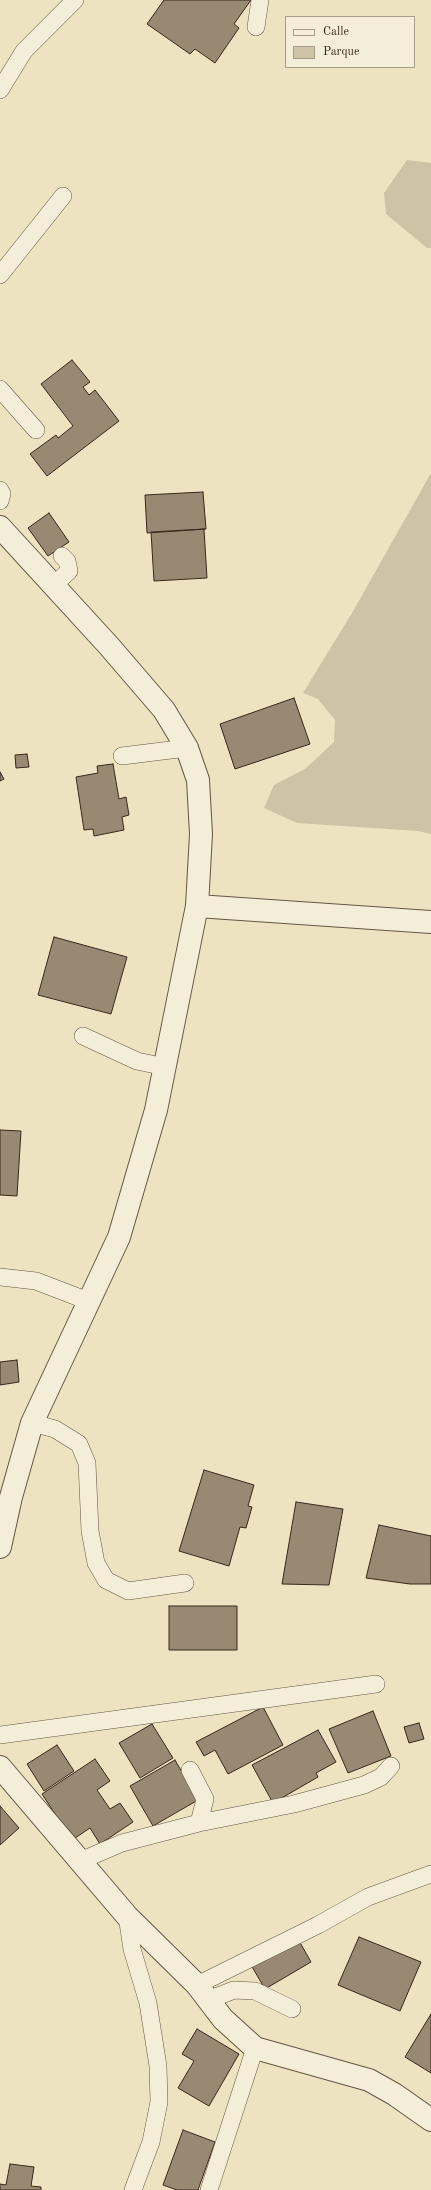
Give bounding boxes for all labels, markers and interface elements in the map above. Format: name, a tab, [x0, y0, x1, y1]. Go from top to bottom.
legend	[285, 16, 415, 68]
text: Calle	[323, 26, 349, 38]
text: Parque	[323, 46, 359, 58]

